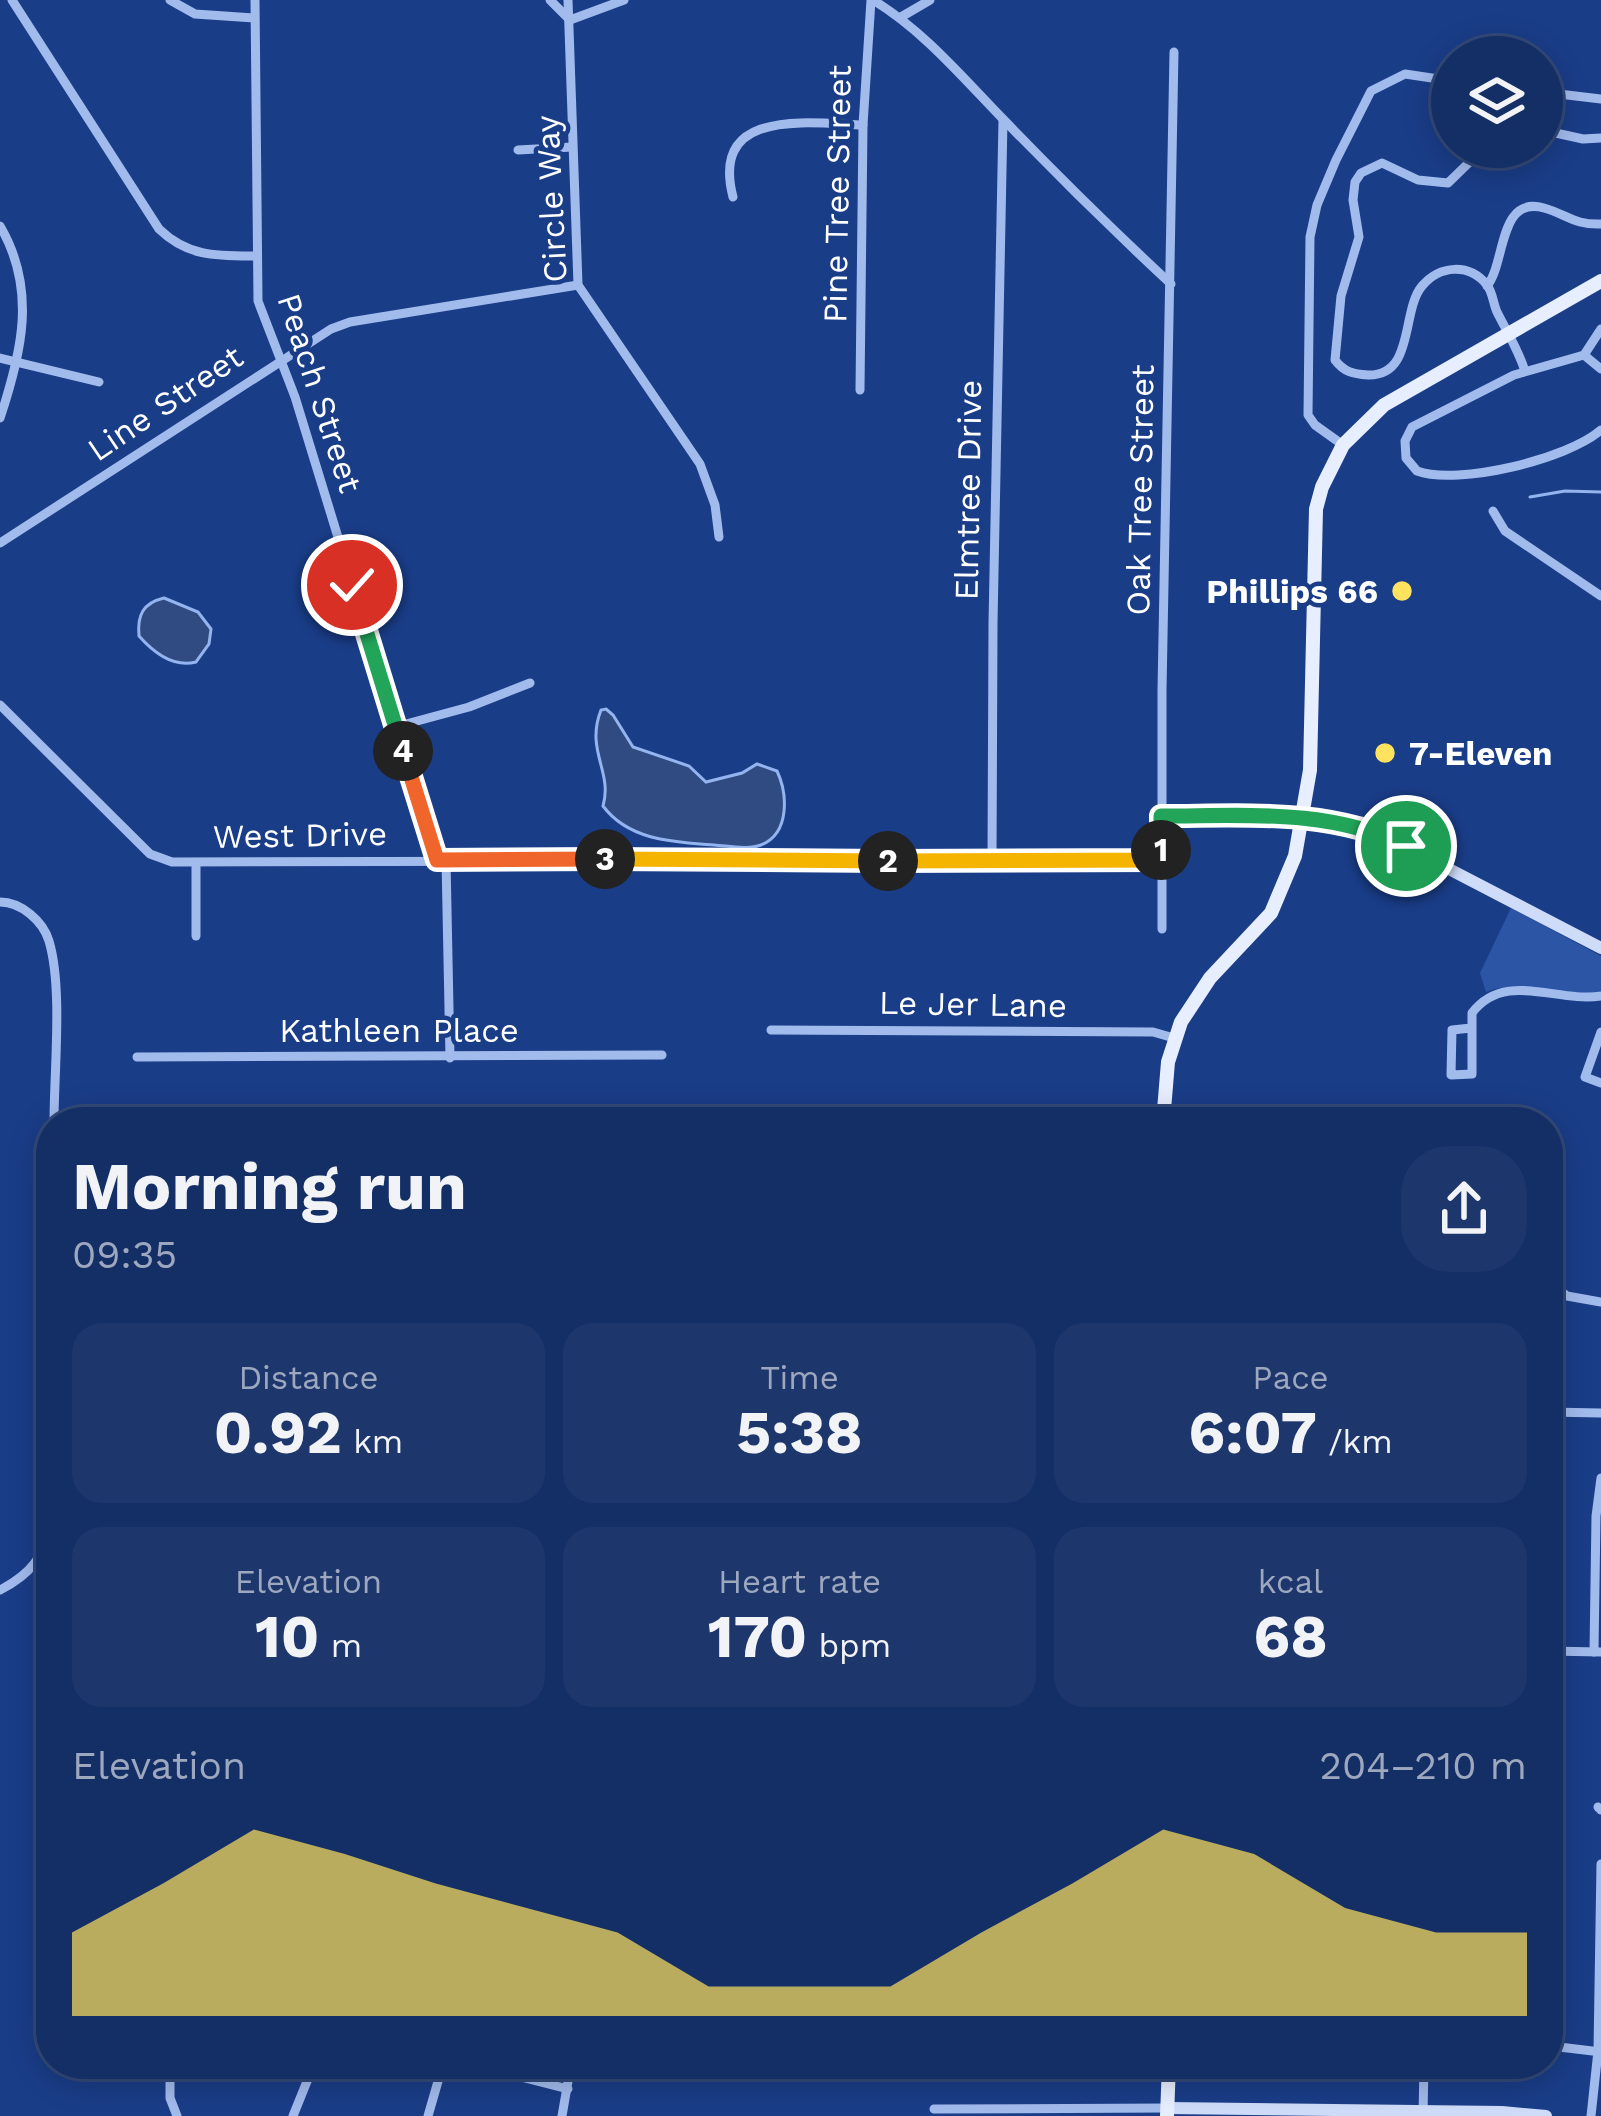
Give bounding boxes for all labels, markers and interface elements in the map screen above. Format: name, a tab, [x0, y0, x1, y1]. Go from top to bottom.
map controls	[1431, 36, 1563, 168]
button: layers	[1431, 36, 1563, 168]
street label: Pine Tree Street	[815, 65, 859, 323]
street label: Circle Way	[527, 114, 575, 284]
street label: Peach Street	[269, 289, 371, 498]
street label: Line Street	[80, 337, 250, 469]
street label: Oak Tree Street	[1118, 364, 1162, 616]
street label: Elmtree Drive	[947, 379, 989, 601]
pin	[301, 534, 403, 636]
icon: check	[319, 552, 385, 618]
place label: Phillips 66	[1206, 572, 1378, 611]
marker: Phillips 66	[1389, 578, 1415, 604]
pin: 4	[373, 721, 433, 781]
text: 4	[392, 731, 414, 770]
place label: 7-Eleven	[1409, 734, 1553, 773]
marker: 7-Eleven	[1372, 740, 1398, 766]
pin	[1355, 795, 1457, 897]
icon: arrive	[1373, 813, 1439, 879]
street label: West Drive	[213, 814, 387, 856]
pin: 1	[1131, 820, 1191, 880]
pin: 3	[575, 829, 635, 889]
text: 1	[1154, 830, 1168, 869]
pin: 2	[858, 831, 918, 891]
text: 3	[595, 839, 615, 878]
text: 2	[878, 841, 898, 880]
street label: Le Jer Lane	[879, 983, 1067, 1025]
street label: Kathleen Place	[279, 1011, 519, 1050]
button: share	[1401, 1146, 1527, 1272]
text: Morning run	[72, 1148, 467, 1225]
text: 09:35	[72, 1232, 177, 1277]
text: Distance	[238, 1358, 379, 1397]
text: Time	[760, 1358, 839, 1397]
text: Pace	[1252, 1358, 1329, 1397]
text: 0.92	[214, 1397, 342, 1468]
text: 5:38	[736, 1397, 863, 1468]
text: 6:07	[1188, 1397, 1317, 1468]
text: km	[342, 1422, 403, 1461]
text: /km	[1317, 1422, 1393, 1461]
text: Elevation	[235, 1562, 382, 1601]
text: Heart rate	[718, 1562, 881, 1601]
text: kcal	[1258, 1562, 1323, 1601]
text: 10	[255, 1601, 319, 1672]
text: 170	[708, 1601, 807, 1672]
text: 68	[1253, 1601, 1328, 1672]
text: m	[319, 1626, 362, 1665]
text: bpm	[807, 1626, 891, 1665]
text: Elevation	[72, 1743, 246, 1788]
text: 204–210 m	[1319, 1743, 1527, 1788]

